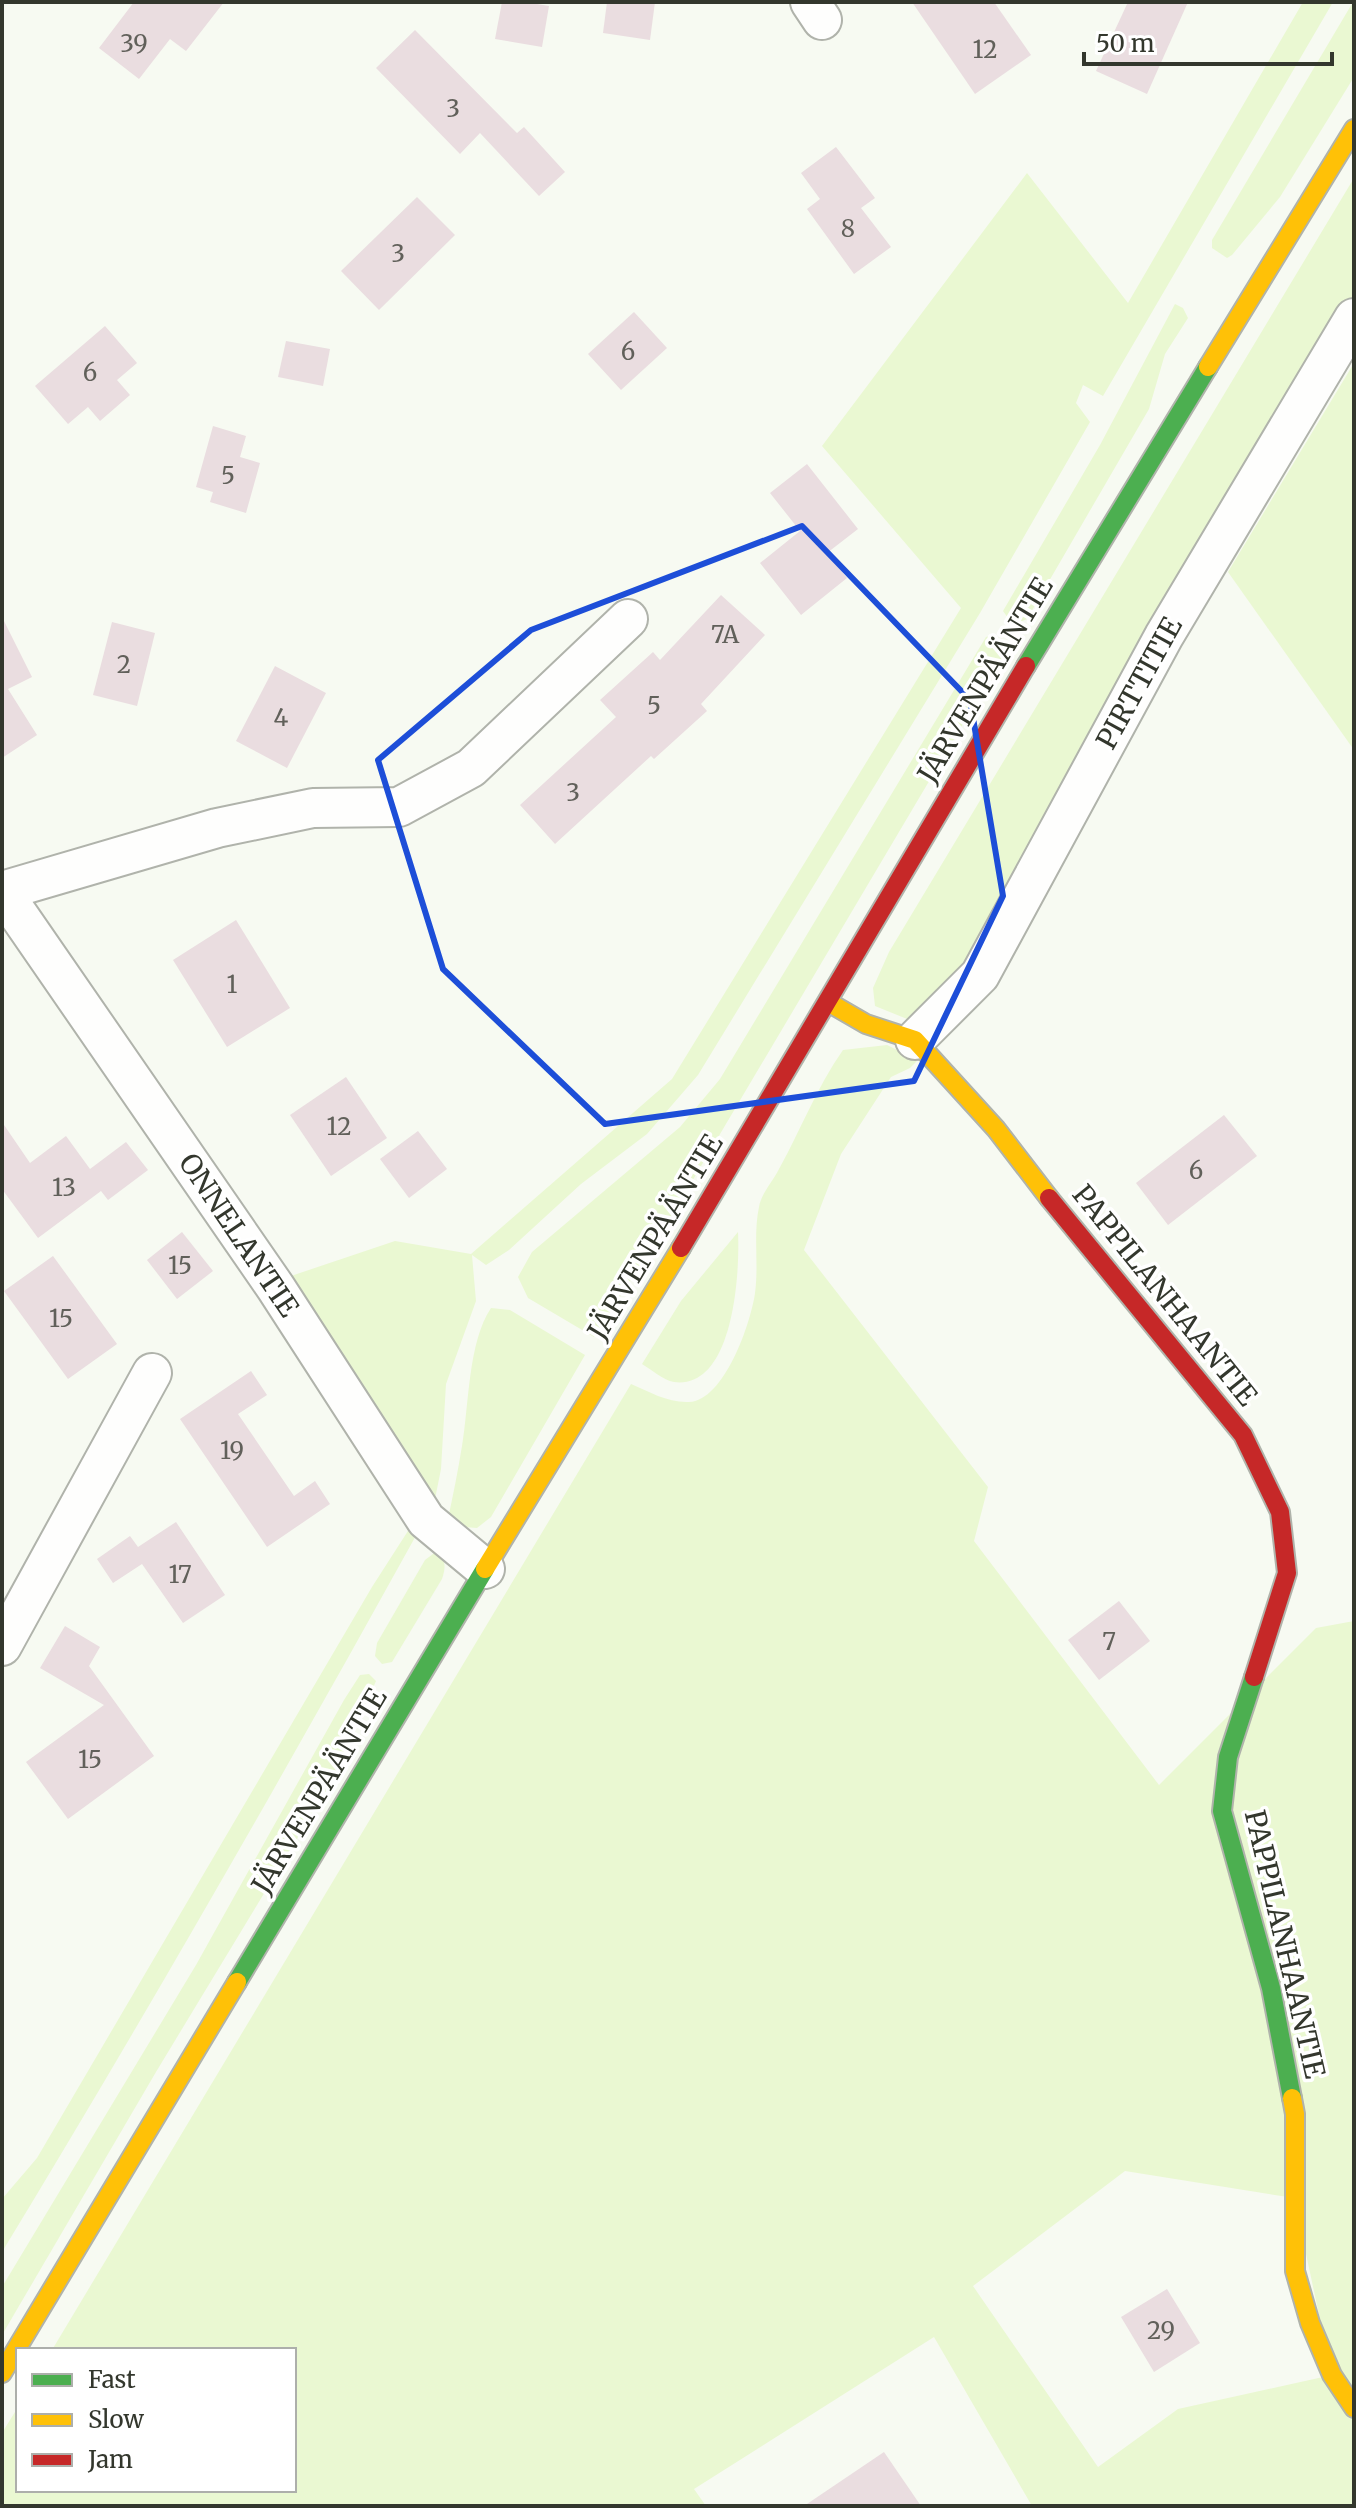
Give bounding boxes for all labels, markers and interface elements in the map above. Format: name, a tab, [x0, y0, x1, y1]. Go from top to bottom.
scale bar	[1084, 16, 1332, 66]
house number: 39	[120, 28, 148, 59]
text: 50 m	[1096, 28, 1155, 59]
house number: 12	[973, 34, 997, 65]
house number: 3	[446, 93, 460, 124]
house number: 8	[841, 213, 855, 244]
house number: 3	[391, 238, 405, 269]
house number: 6	[621, 336, 635, 367]
house number: 6	[83, 357, 97, 388]
house number: 5	[221, 460, 235, 491]
street label: JÄRVENPÄÄNTIE	[909, 570, 1061, 790]
street label: PIRTTITIE	[1088, 611, 1190, 755]
house number: 7A	[711, 619, 740, 650]
house number: 2	[117, 649, 131, 680]
house number: 5	[647, 690, 661, 721]
house number: 4	[274, 702, 289, 733]
house number: 3	[566, 777, 580, 808]
house number: 1	[227, 969, 238, 1000]
house number: 12	[327, 1111, 351, 1142]
street label: JÄRVENPÄÄNTIE	[579, 1127, 731, 1347]
street label: ONNELANTIE	[171, 1146, 307, 1324]
house number: 6	[1189, 1155, 1203, 1186]
house number: 13	[52, 1172, 76, 1203]
street label: PAPPILANHAANTIE	[1065, 1177, 1265, 1413]
house number: 15	[168, 1250, 192, 1281]
house number: 15	[49, 1303, 73, 1334]
house number: 19	[220, 1435, 244, 1466]
house number: 17	[168, 1559, 192, 1590]
house number: 7	[1102, 1626, 1116, 1657]
street label: JÄRVENPÄÄNTIE	[243, 1681, 395, 1901]
house number: 15	[78, 1744, 102, 1775]
street label: PAPPILANHAANTIE	[1237, 1806, 1333, 2082]
house number: 29	[1147, 2315, 1175, 2346]
legend	[16, 2348, 296, 2492]
text: Fast	[88, 2364, 136, 2395]
text: Slow	[88, 2404, 144, 2435]
text: Jam	[87, 2444, 133, 2475]

